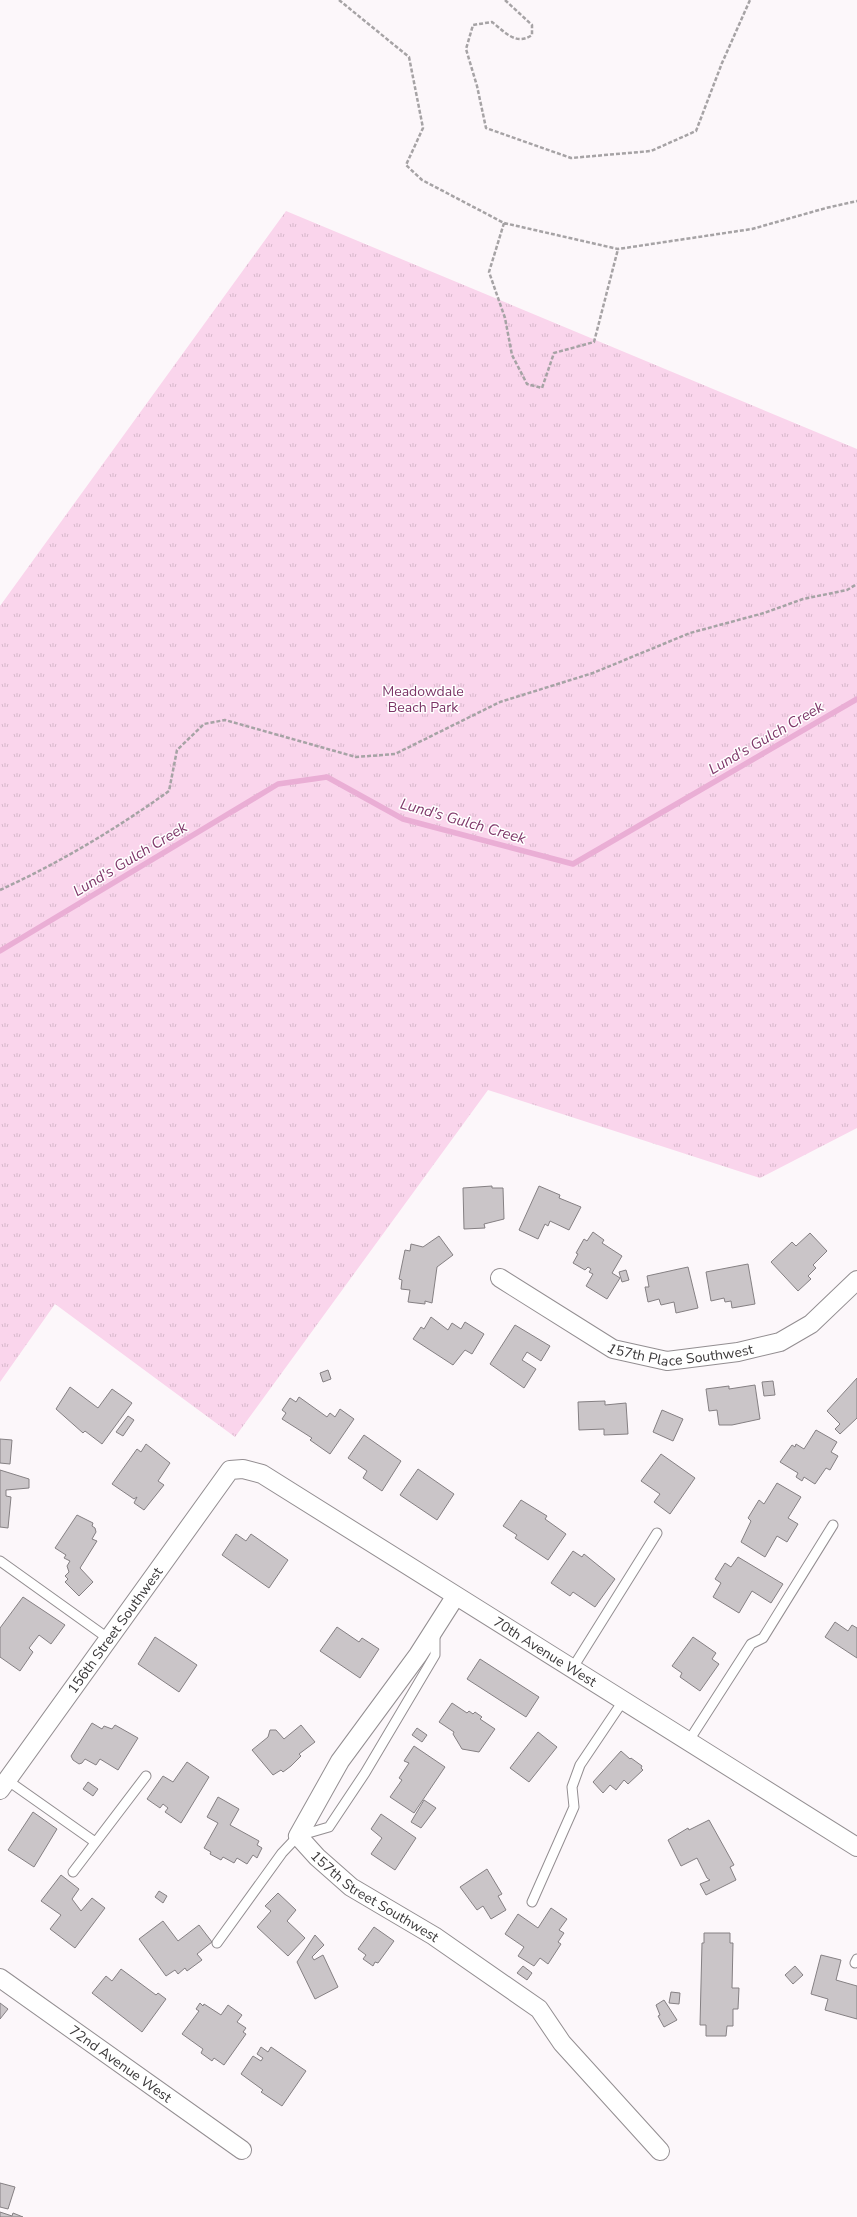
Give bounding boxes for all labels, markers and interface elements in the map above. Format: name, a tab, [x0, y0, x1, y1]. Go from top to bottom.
park label: Meadowdale Beach Park	[382, 682, 464, 717]
water label: Lund's Gulch Creek	[705, 697, 828, 779]
water label: Lund's Gulch Creek	[398, 793, 529, 849]
water label: Lund's Gulch Creek	[69, 817, 191, 901]
street label: 157th Place Southwest	[604, 1338, 755, 1371]
street label: 156th Street Southwest	[63, 1563, 167, 1697]
street label: 70th Avenue West	[490, 1612, 600, 1691]
street label: 157th Street Southwest	[306, 1847, 443, 1946]
street label: 72nd Avenue West	[66, 2021, 176, 2107]

